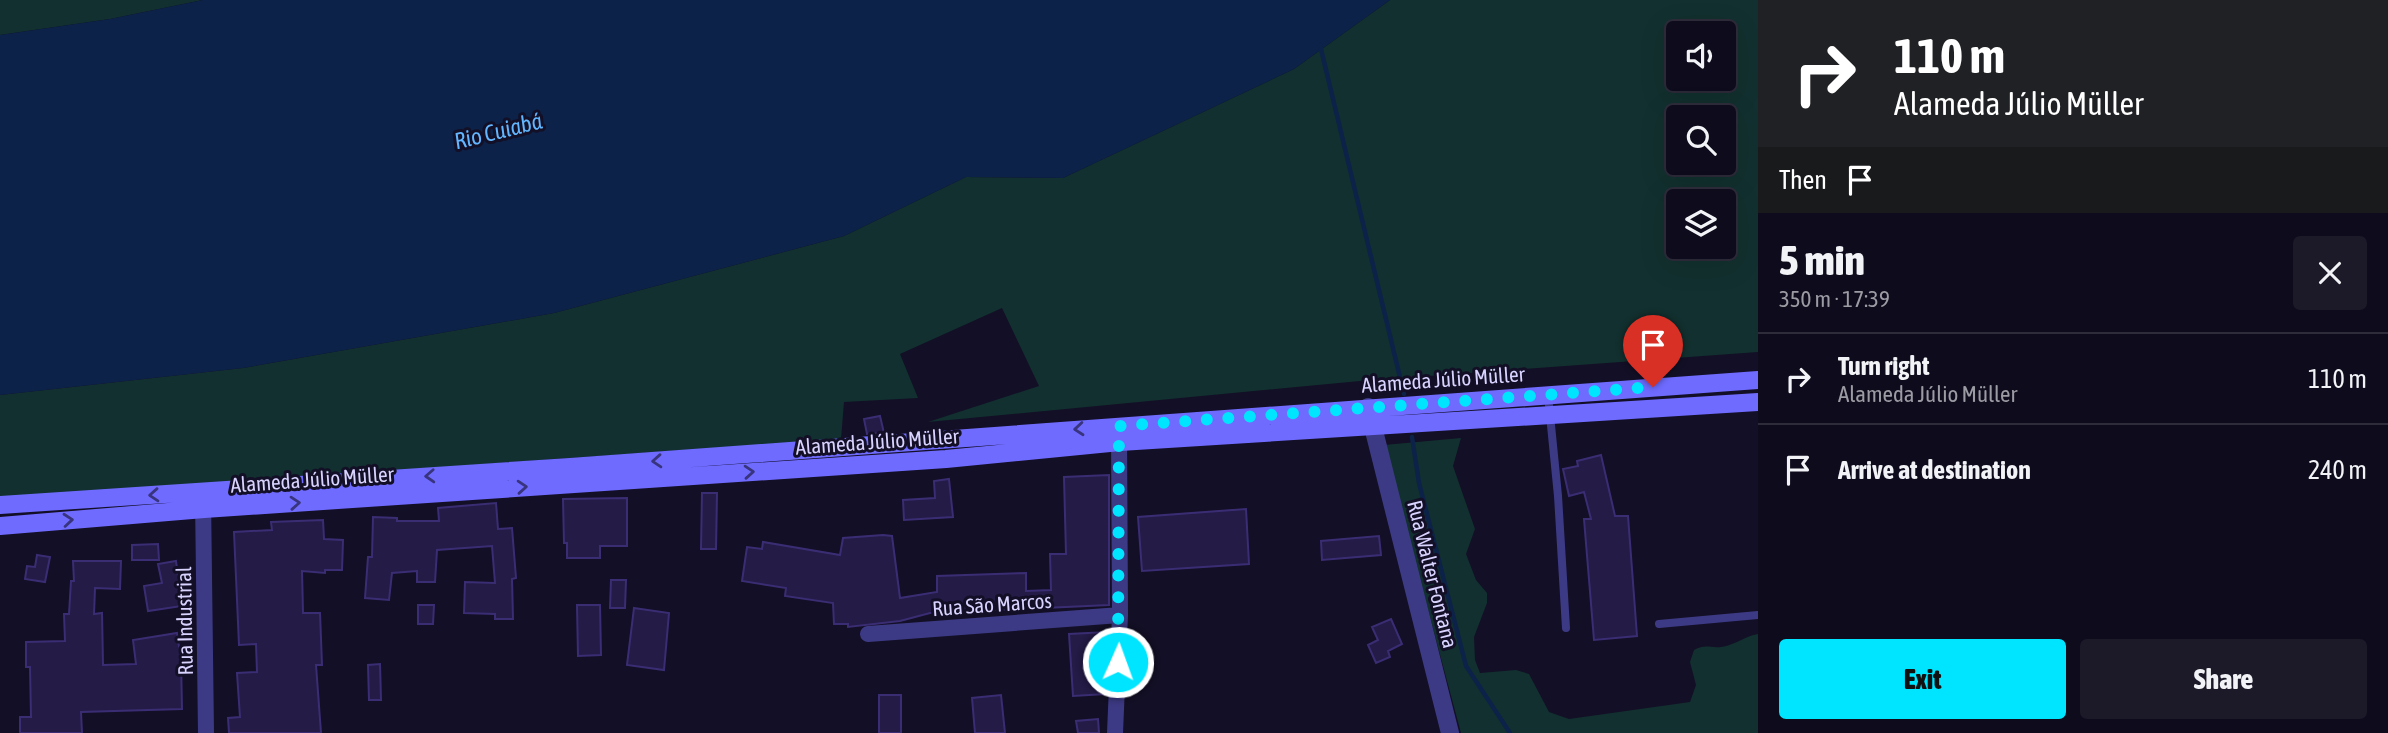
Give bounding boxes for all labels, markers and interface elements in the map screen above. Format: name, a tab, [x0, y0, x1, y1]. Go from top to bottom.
map controls	[1666, 21, 1736, 259]
button: sound	[1666, 21, 1736, 91]
text: 110 m	[1894, 27, 2005, 83]
icon: right	[1779, 28, 1870, 119]
text: Alameda Júlio Müller	[1894, 85, 2143, 122]
button: search	[1666, 105, 1736, 175]
water label: Rio Cuiabá	[451, 107, 545, 154]
icon: arrive	[1841, 161, 1879, 199]
text: Then	[1779, 165, 1827, 195]
button: layers	[1666, 189, 1736, 259]
text: 5 min	[1779, 236, 1865, 284]
button: close	[2293, 236, 2367, 310]
text: 350 m · 17:39	[1779, 286, 1890, 312]
pin	[1623, 315, 1683, 387]
icon: arrive	[1634, 326, 1672, 364]
text: Turn right	[1838, 351, 1929, 381]
icon: right	[1779, 360, 1817, 398]
street label: Alameda Júlio Müller	[1361, 361, 1526, 397]
text: 110 m	[2308, 364, 2367, 394]
text: Alameda Júlio Müller	[1838, 381, 2017, 407]
one-way arrow	[1073, 421, 1084, 436]
street label: Alameda Júlio Müller	[795, 423, 960, 459]
icon: arrive	[1779, 451, 1817, 489]
one-way arrow	[651, 453, 662, 468]
text: Arrive at destination	[1838, 455, 2031, 485]
text: 240 m	[2308, 455, 2367, 485]
street label: Alameda Júlio Müller	[230, 461, 395, 497]
one-way arrow	[744, 465, 755, 480]
one-way arrow	[424, 468, 435, 483]
one-way arrow	[517, 480, 528, 495]
one-way arrow	[148, 487, 159, 502]
one-way arrow	[290, 495, 301, 510]
street label: Rua Walter Fontana	[1403, 498, 1463, 650]
one-way arrow	[63, 513, 74, 528]
street label: Rua Industrial	[171, 566, 197, 676]
street label: Rua São Marcos	[931, 588, 1053, 620]
position arrow	[1081, 625, 1155, 699]
button: Exit	[1779, 639, 2066, 719]
button: Share	[2080, 639, 2367, 719]

